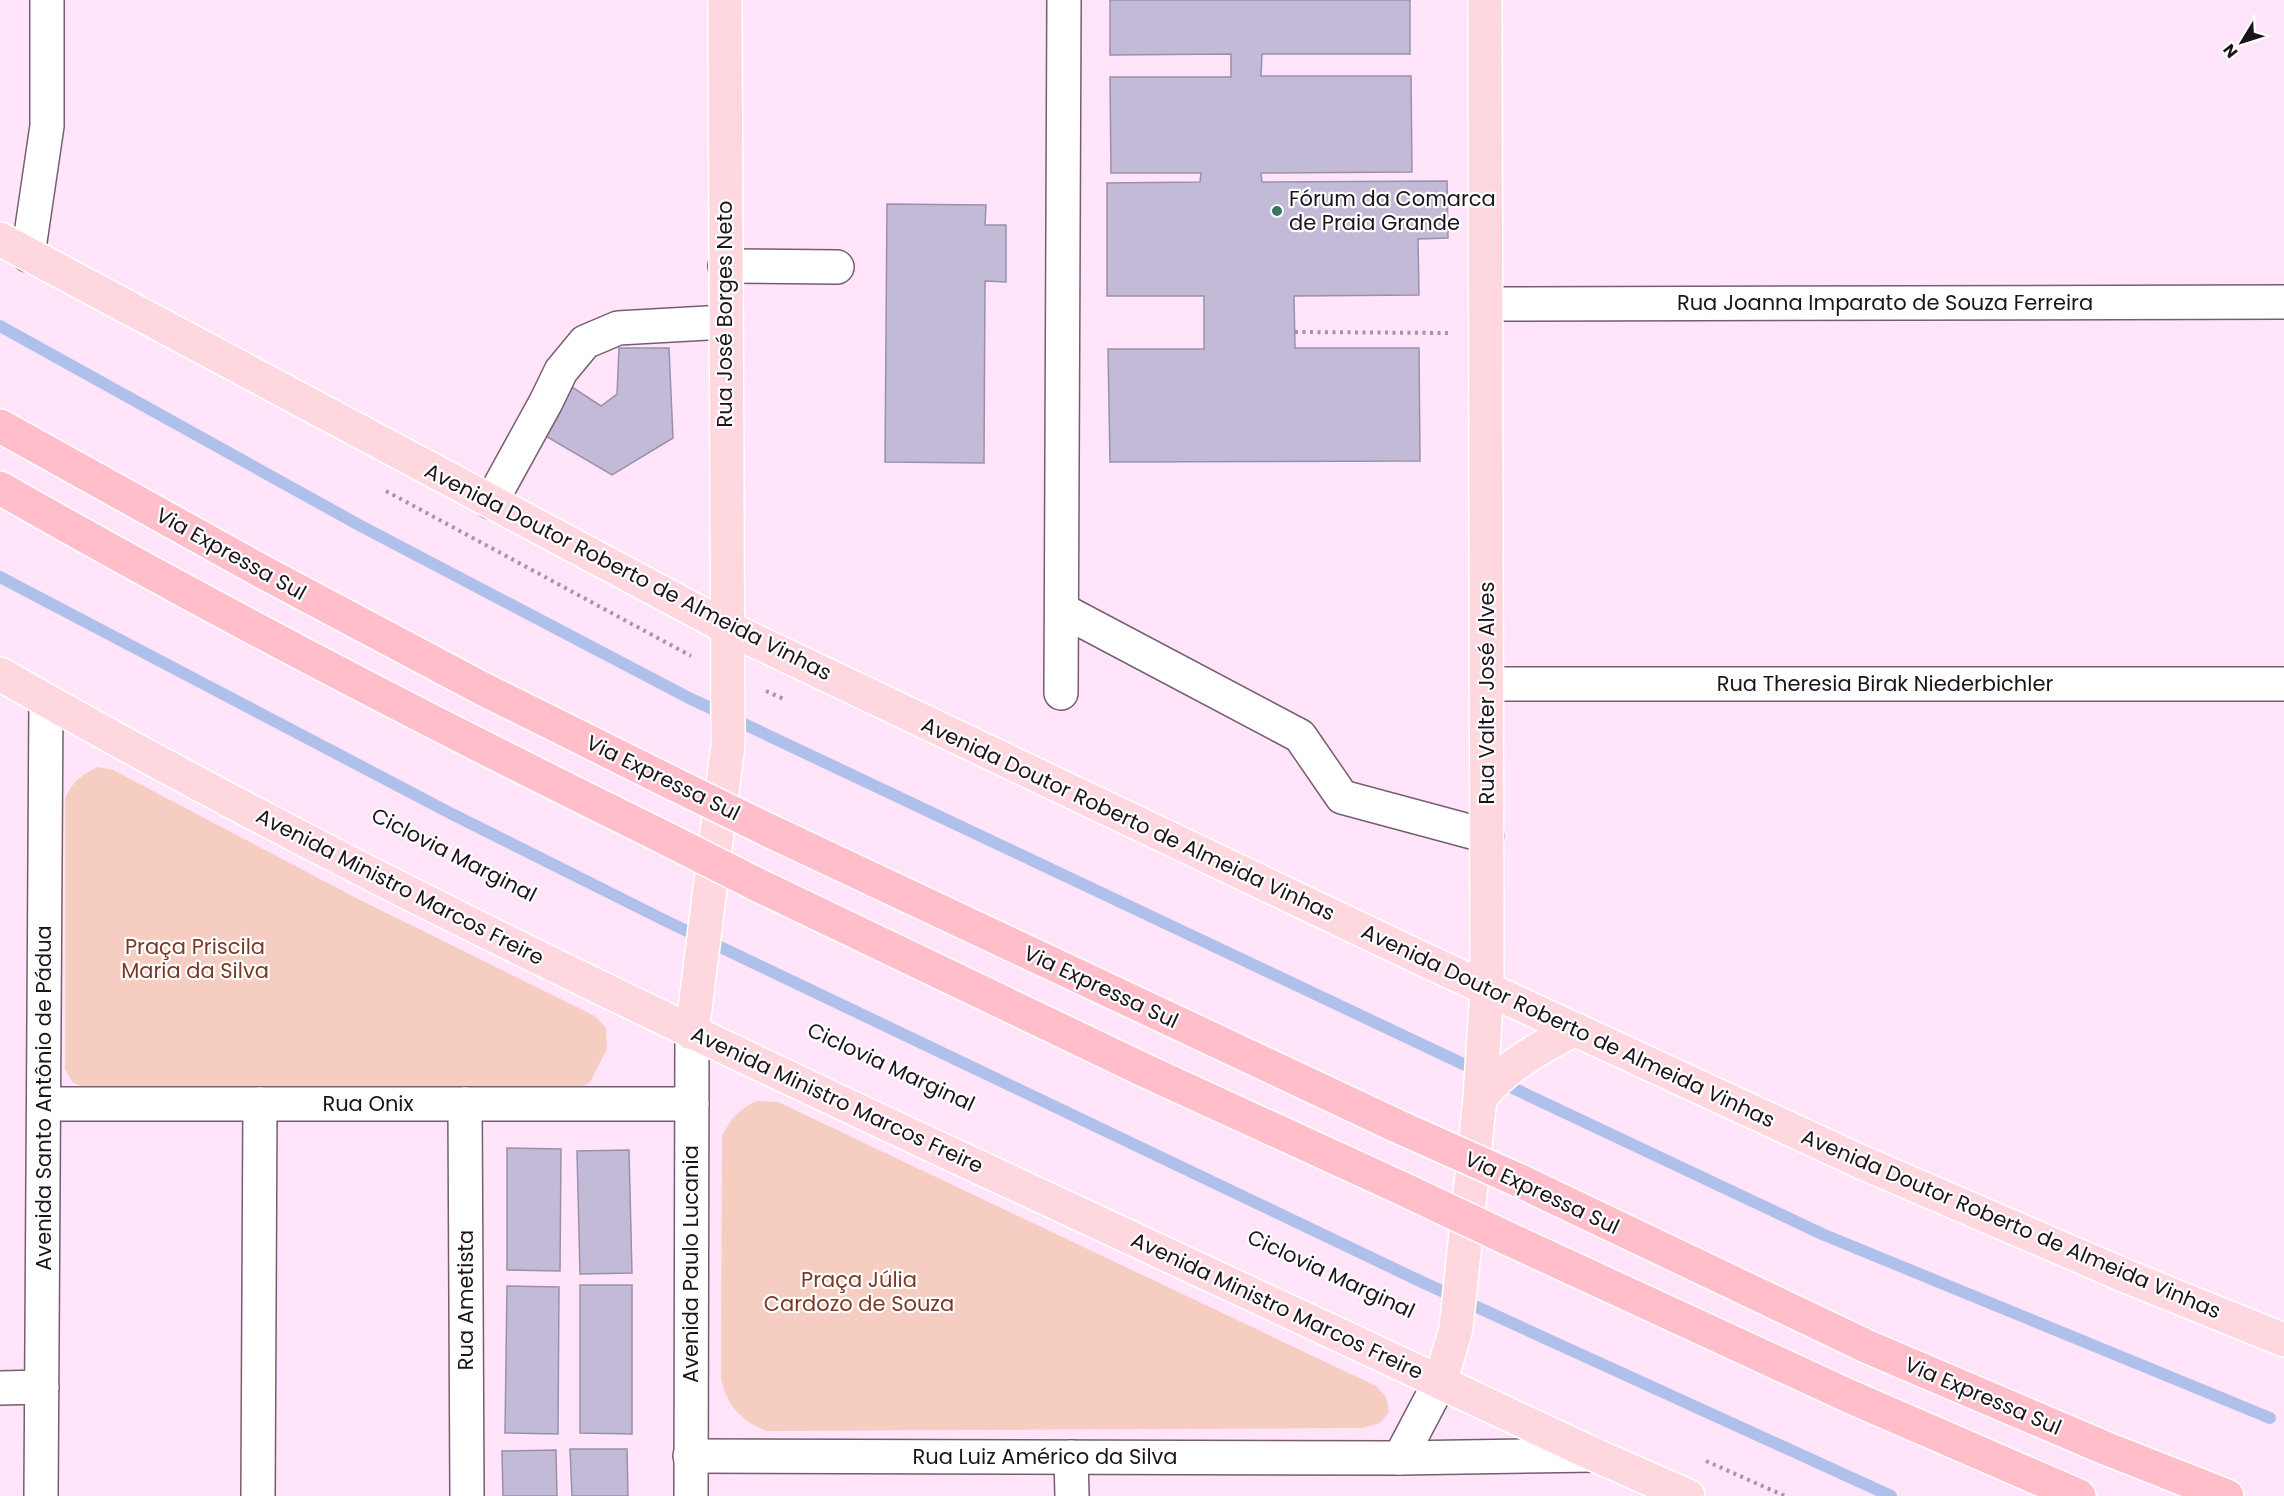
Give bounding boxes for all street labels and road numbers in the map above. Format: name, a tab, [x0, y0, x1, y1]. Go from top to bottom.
street label: Rua José Borges Neto	[710, 201, 739, 427]
street label: Rua Joanna Imparato de Souza Ferreira	[1677, 288, 2093, 317]
street label: Avenida Doutor Roberto de Almeida Vinhas	[420, 456, 837, 687]
street label: Via Expressa Sul	[151, 500, 312, 607]
street label: Rua Valter José Alves	[1472, 582, 1501, 804]
street label: Rua Theresia Birak Niederbichler	[1717, 669, 2054, 698]
street label: Avenida Doutor Roberto de Almeida Vinhas	[917, 710, 1340, 927]
street label: Via Expressa Sul	[581, 728, 745, 827]
street label: Ciclovia Marginal	[367, 800, 542, 909]
street label: Avenida Ministro Marcos Freire	[251, 801, 549, 972]
street label: Avenida Doutor Roberto de Almeida Vinhas	[1357, 917, 1780, 1134]
street label: Avenida Santo Antônio de Pádua	[29, 925, 58, 1271]
street label: Via Expressa Sul	[1019, 938, 1183, 1035]
street label: Ciclovia Marginal	[803, 1015, 980, 1118]
street label: Avenida Ministro Marcos Freire	[686, 1019, 988, 1180]
street label: Rua Onix	[322, 1089, 414, 1118]
street label: Avenida Doutor Roberto de Almeida Vinhas	[1797, 1122, 2225, 1325]
street label: Via Expressa Sul	[1460, 1144, 1624, 1241]
street label: Avenida Paulo Lucania	[676, 1145, 705, 1383]
street label: Ciclovia Marginal	[1243, 1222, 1420, 1325]
street label: Avenida Ministro Marcos Freire	[1126, 1225, 1428, 1386]
street label: Rua Ametista	[451, 1230, 480, 1370]
street label: Via Expressa Sul	[1900, 1349, 2066, 1442]
street label: Rua Luiz Américo da Silva	[912, 1442, 1178, 1471]

